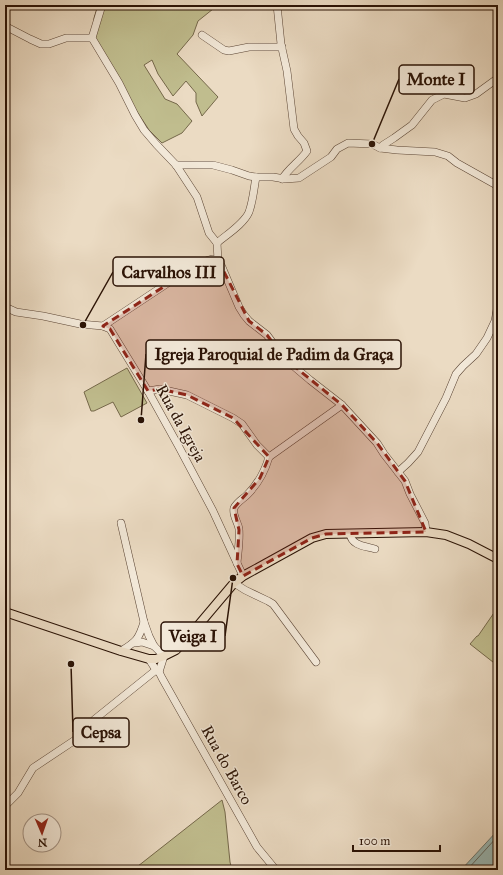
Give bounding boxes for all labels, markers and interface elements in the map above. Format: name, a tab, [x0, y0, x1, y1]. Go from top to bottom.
callout: Monte I	[399, 65, 474, 94]
text: Monte I	[406, 69, 466, 90]
callout: Carvalhos III	[113, 257, 224, 286]
text: Carvalhos III	[121, 262, 217, 283]
callout: Igreja Paroquial de Padim da Graça	[146, 340, 401, 369]
text: Igreja Paroquial de Padim da Graça	[155, 344, 394, 365]
street label: Rua da Igreja	[151, 381, 210, 466]
callout: Veiga I	[161, 622, 225, 651]
text: Veiga I	[168, 626, 218, 647]
callout: Cepsa	[73, 718, 129, 747]
text: Cepsa	[81, 722, 122, 743]
street label: Rua do Barco	[197, 722, 257, 808]
north arrow	[22, 813, 62, 853]
scale bar	[353, 827, 440, 853]
text: 100 m	[359, 834, 390, 848]
text: N	[37, 836, 47, 849]

